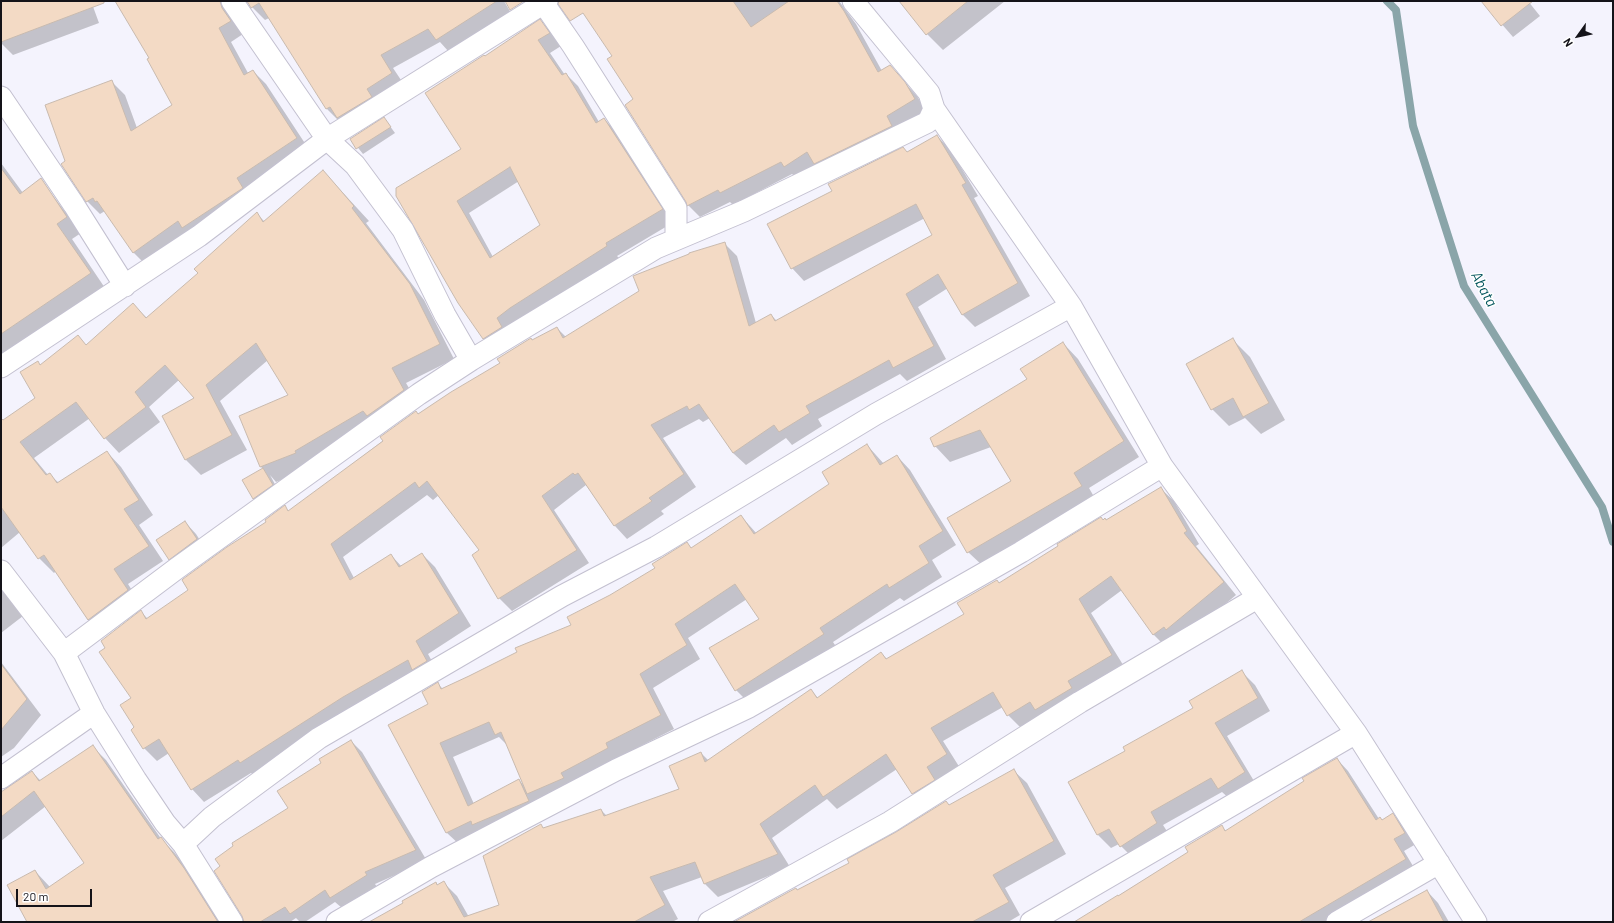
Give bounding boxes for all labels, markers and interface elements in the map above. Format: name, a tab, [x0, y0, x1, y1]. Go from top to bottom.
north arrow	[1558, 16, 1598, 56]
text: N	[1560, 36, 1575, 49]
water label: Abata	[1467, 268, 1501, 310]
scale bar	[18, 881, 94, 907]
text: 20 m	[23, 889, 49, 903]

